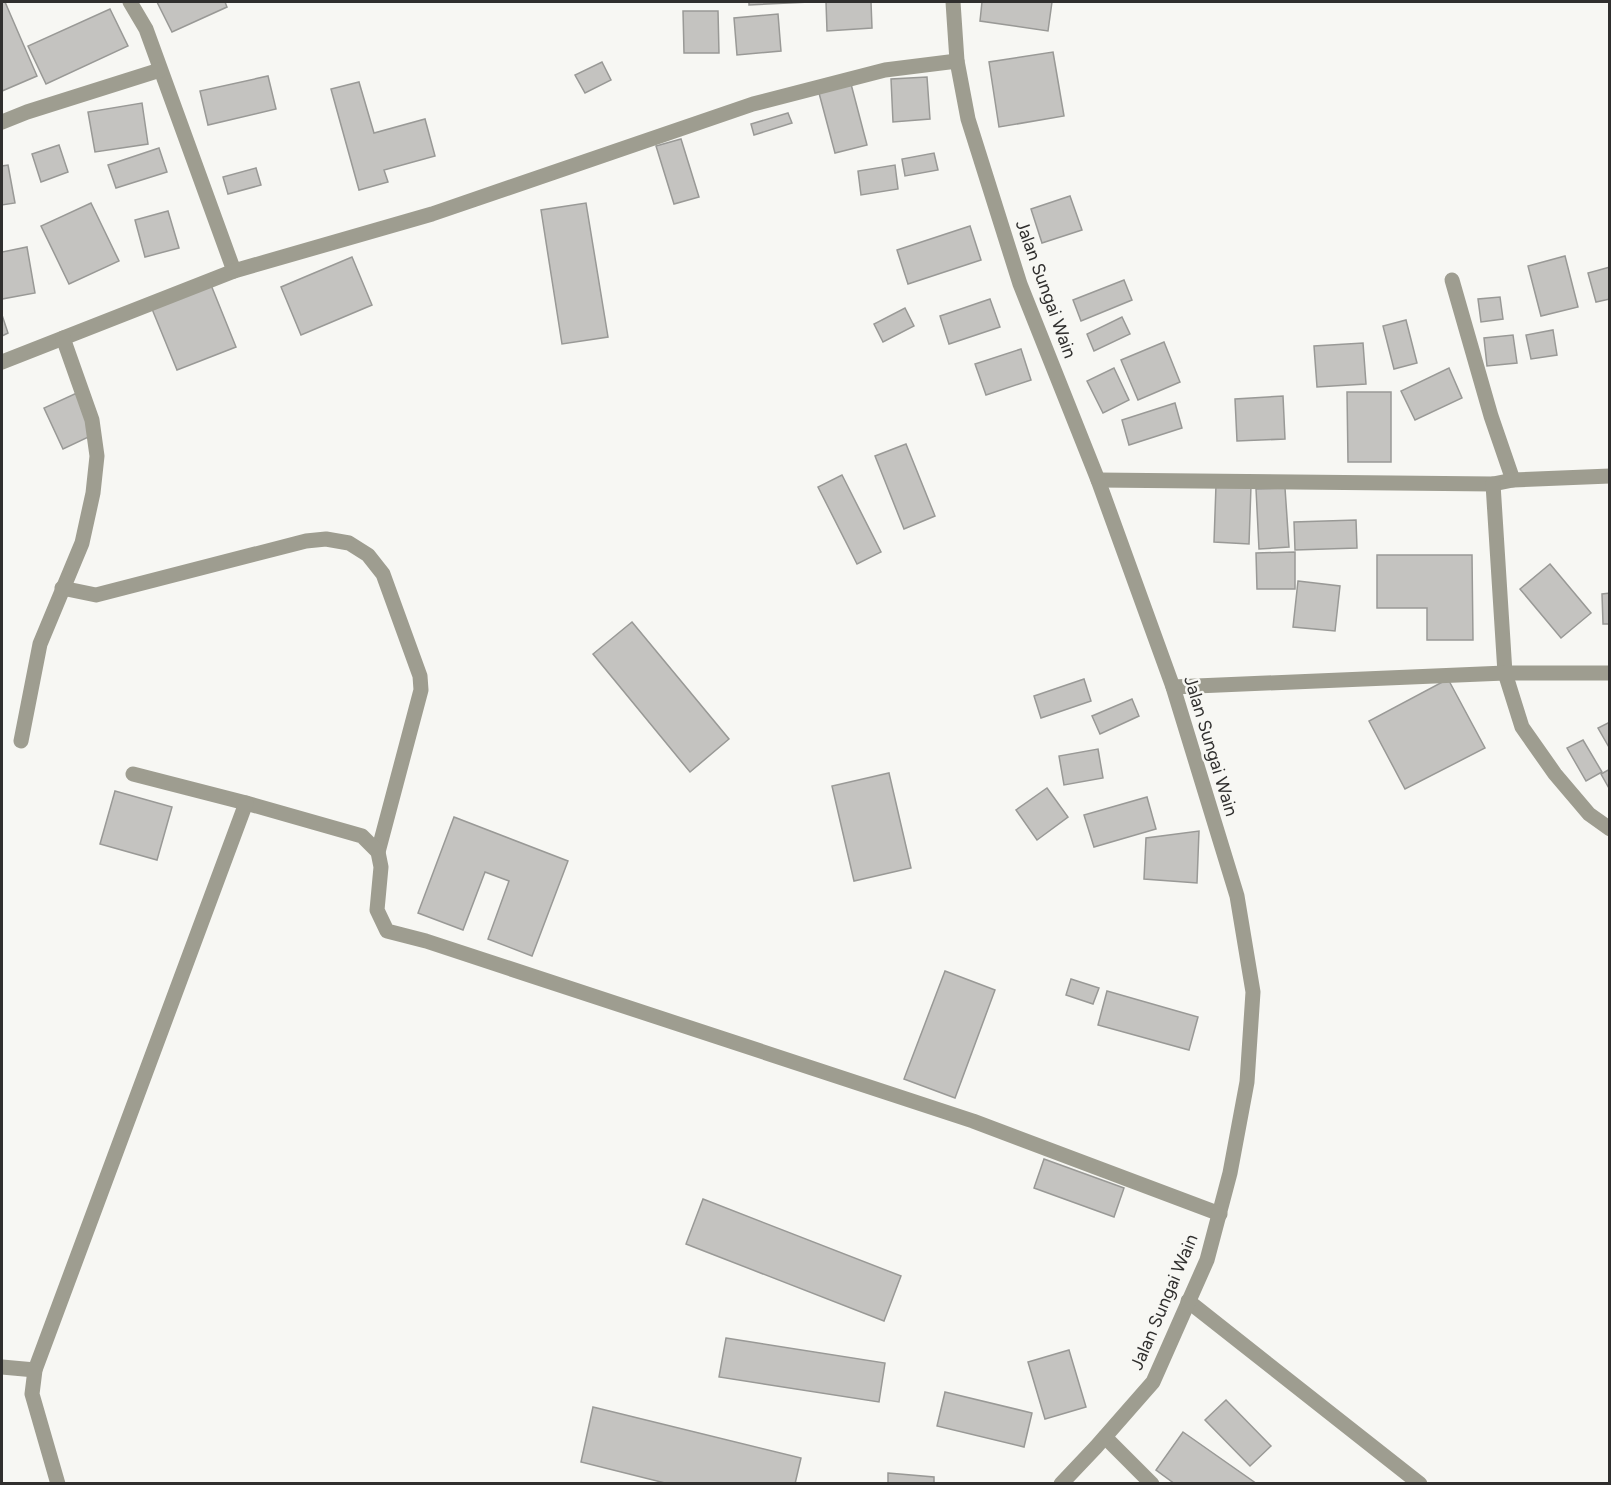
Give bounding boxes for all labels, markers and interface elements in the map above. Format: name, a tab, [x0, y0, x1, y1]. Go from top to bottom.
street label: Jalan Sungai Wain	[1011, 217, 1081, 361]
street label: Jalan Sungai Wain	[1179, 673, 1243, 819]
street label: Jalan Sungai Wain	[1125, 1231, 1203, 1373]

